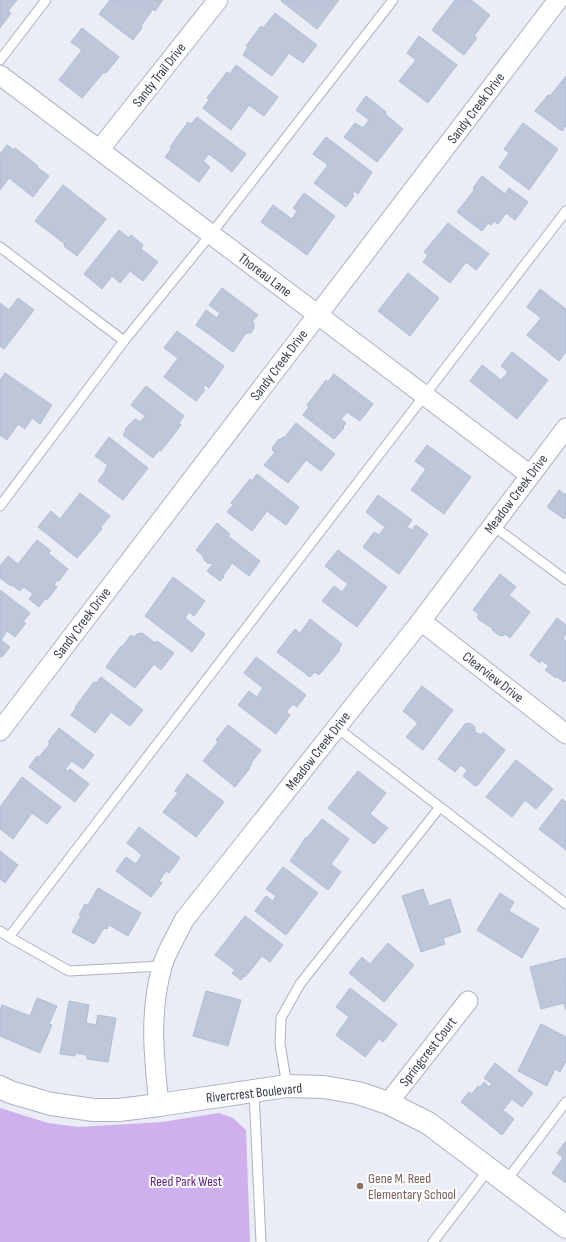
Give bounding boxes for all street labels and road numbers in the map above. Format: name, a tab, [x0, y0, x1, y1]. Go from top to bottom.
street label: Sandy Trail Drive	[129, 40, 189, 110]
street label: Sandy Creek Drive	[444, 69, 508, 147]
street label: Thoreau Lane	[235, 249, 295, 301]
street label: Sandy Creek Drive	[247, 326, 311, 404]
street label: Meadow Creek Drive	[481, 451, 551, 537]
street label: Sandy Creek Drive	[50, 584, 114, 662]
street label: Clearview Drive	[459, 648, 527, 706]
street label: Meadow Creek Drive	[282, 708, 354, 794]
street label: Springcrest Court	[396, 1014, 460, 1090]
street label: Rivercrest Boulevard	[205, 1079, 303, 1106]

